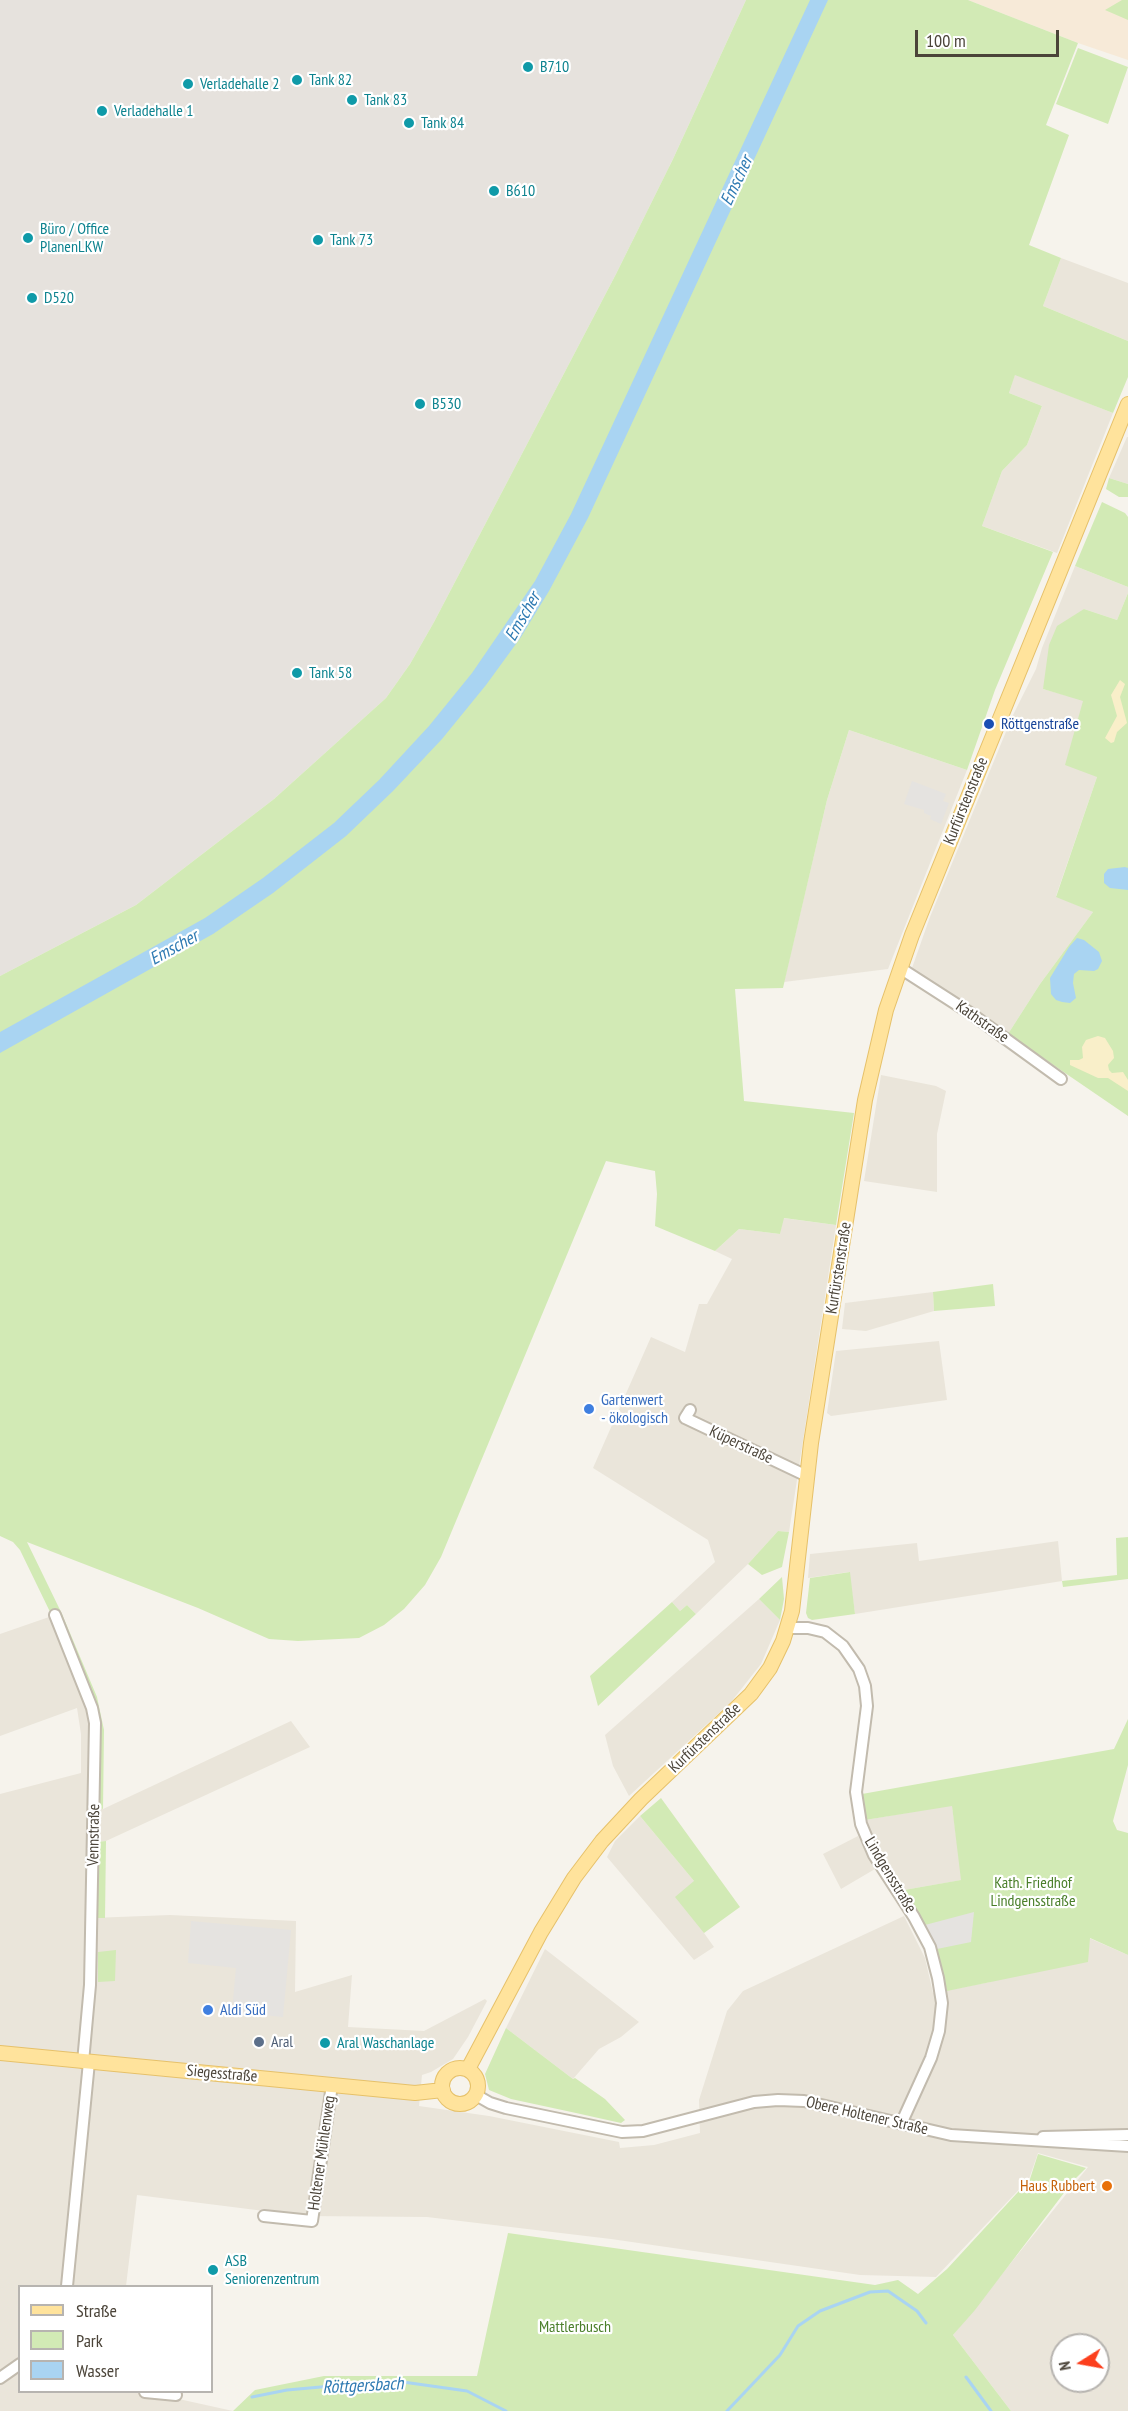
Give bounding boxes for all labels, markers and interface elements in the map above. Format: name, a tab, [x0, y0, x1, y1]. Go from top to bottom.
scale bar	[918, 18, 1062, 56]
text: 100 m	[926, 29, 966, 52]
place label: B710	[540, 57, 569, 77]
marker: B710	[521, 60, 535, 74]
place label: Tank 82	[309, 70, 352, 90]
marker: Tank 82	[290, 73, 304, 87]
place label: Verladehalle 2	[200, 74, 279, 94]
marker: Verladehalle 2	[181, 77, 195, 91]
place label: Tank 83	[364, 90, 407, 110]
marker: Tank 83	[345, 93, 359, 107]
place label: Verladehalle 1	[114, 101, 193, 121]
marker: Verladehalle 1	[95, 104, 109, 118]
place label: Tank 84	[421, 113, 464, 133]
marker: Tank 84	[402, 116, 416, 130]
water label: Emscher	[716, 153, 758, 209]
place label: B610	[506, 181, 535, 201]
marker: B610	[487, 184, 501, 198]
place label: Büro / Office PlanenLKW	[40, 219, 109, 257]
place label: Tank 73	[330, 230, 373, 250]
marker: Büro / Office PlanenLKW	[21, 231, 35, 245]
marker: Tank 73	[311, 233, 325, 247]
place label: D520	[44, 288, 74, 308]
marker: D520	[25, 291, 39, 305]
place label: B530	[432, 394, 461, 414]
marker: B530	[413, 397, 427, 411]
water label: Emscher	[501, 589, 545, 645]
place label: Tank 58	[309, 663, 352, 683]
marker: Tank 58	[290, 666, 304, 680]
place label: Röttgenstraße	[1001, 714, 1079, 734]
marker: Röttgenstraße	[982, 717, 996, 731]
street label: Kurfürstenstraße	[940, 754, 992, 848]
water label: Emscher	[146, 926, 202, 970]
street label: Kathstraße	[952, 997, 1012, 1047]
street label: Kurfürstenstraße	[822, 1221, 856, 1315]
place label: Gartenwert - ökologisch	[601, 1390, 668, 1428]
marker: Gartenwert - ökologisch	[582, 1402, 596, 1416]
street label: Küperstraße	[706, 1422, 776, 1468]
street label: Kurfürstenstraße	[665, 1699, 745, 1777]
street label: Vennstraße	[84, 1804, 104, 1866]
street label: Lindgensstraße	[860, 1834, 920, 1916]
park label: Kath. Friedhof Lindgensstraße	[990, 1873, 1076, 1911]
place label: Aldi Süd	[220, 2000, 266, 2020]
marker: Aldi Süd	[201, 2003, 215, 2017]
place label: Aral	[271, 2032, 293, 2052]
place label: Aral Waschanlage	[337, 2033, 434, 2053]
marker: Aral	[252, 2035, 266, 2049]
marker: Aral Waschanlage	[318, 2036, 332, 2050]
street label: Siegesstraße	[186, 2061, 258, 2087]
street label: Obere Holtener Straße	[804, 2093, 930, 2139]
street label: Holtener Mühlenweg	[304, 2094, 340, 2212]
place label: Haus Rubbert	[1020, 2176, 1095, 2196]
marker: Haus Rubbert	[1100, 2179, 1114, 2193]
place label: ASB Seniorenzentrum	[225, 2251, 319, 2289]
marker: ASB Seniorenzentrum	[206, 2263, 220, 2277]
legend	[18, 2285, 213, 2393]
text: Straße	[76, 2299, 117, 2322]
park label: Mattlerbusch	[539, 2317, 611, 2337]
text: Park	[76, 2329, 103, 2352]
north arrow	[1050, 2333, 1110, 2393]
text: Wasser	[76, 2359, 119, 2382]
text: N	[1054, 2360, 1075, 2372]
water label: Röttgersbach	[322, 2373, 404, 2399]

